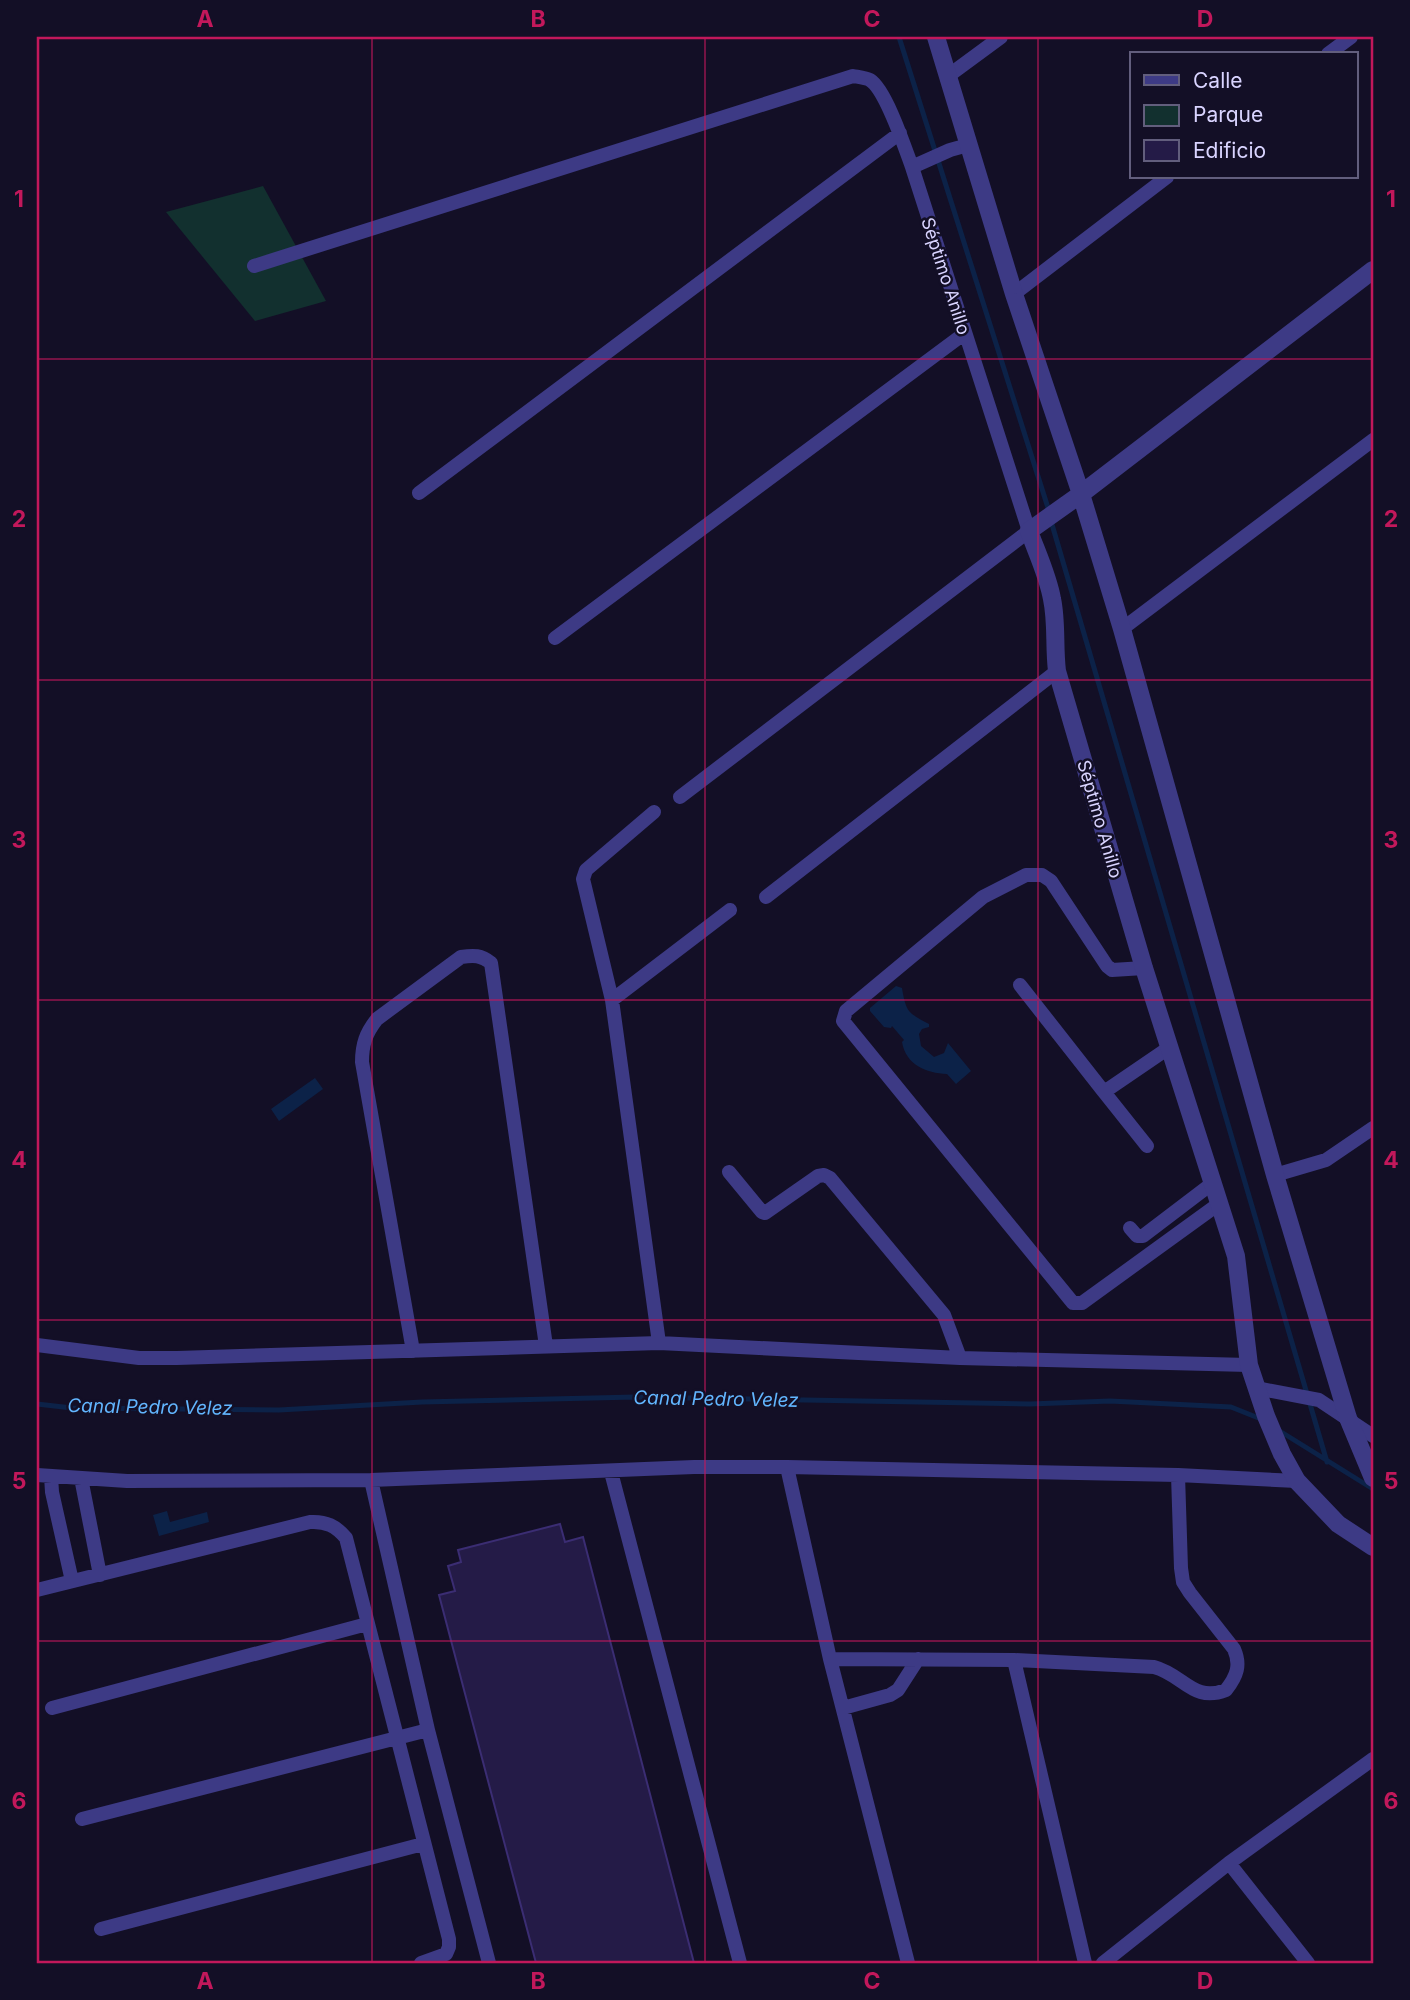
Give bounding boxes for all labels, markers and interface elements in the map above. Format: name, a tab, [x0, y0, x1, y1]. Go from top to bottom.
text: A	[196, 5, 214, 33]
text: B	[530, 5, 546, 33]
text: C	[863, 5, 881, 33]
text: D	[1197, 5, 1213, 33]
legend	[1130, 52, 1358, 178]
text: Calle	[1193, 68, 1243, 93]
text: Parque	[1193, 102, 1263, 127]
text: Edificio	[1193, 138, 1266, 163]
text: 1	[14, 185, 24, 213]
text: 1	[1386, 185, 1396, 213]
street label: Séptimo Anillo	[917, 215, 975, 337]
text: 2	[12, 505, 26, 533]
text: 2	[1384, 505, 1398, 533]
street label: Séptimo Anillo	[1073, 758, 1127, 880]
text: 3	[12, 826, 26, 854]
text: 3	[1384, 826, 1398, 854]
text: 4	[11, 1146, 27, 1174]
text: 4	[1383, 1146, 1399, 1174]
water label: Canal Pedro Velez	[633, 1386, 799, 1412]
water label: Canal Pedro Velez	[67, 1394, 233, 1420]
text: 5	[12, 1467, 26, 1495]
text: 5	[1384, 1467, 1398, 1495]
text: 6	[12, 1787, 26, 1815]
text: 6	[1384, 1787, 1398, 1815]
text: A	[196, 1967, 214, 1995]
text: B	[530, 1967, 546, 1995]
text: C	[863, 1967, 881, 1995]
text: D	[1197, 1967, 1213, 1995]

